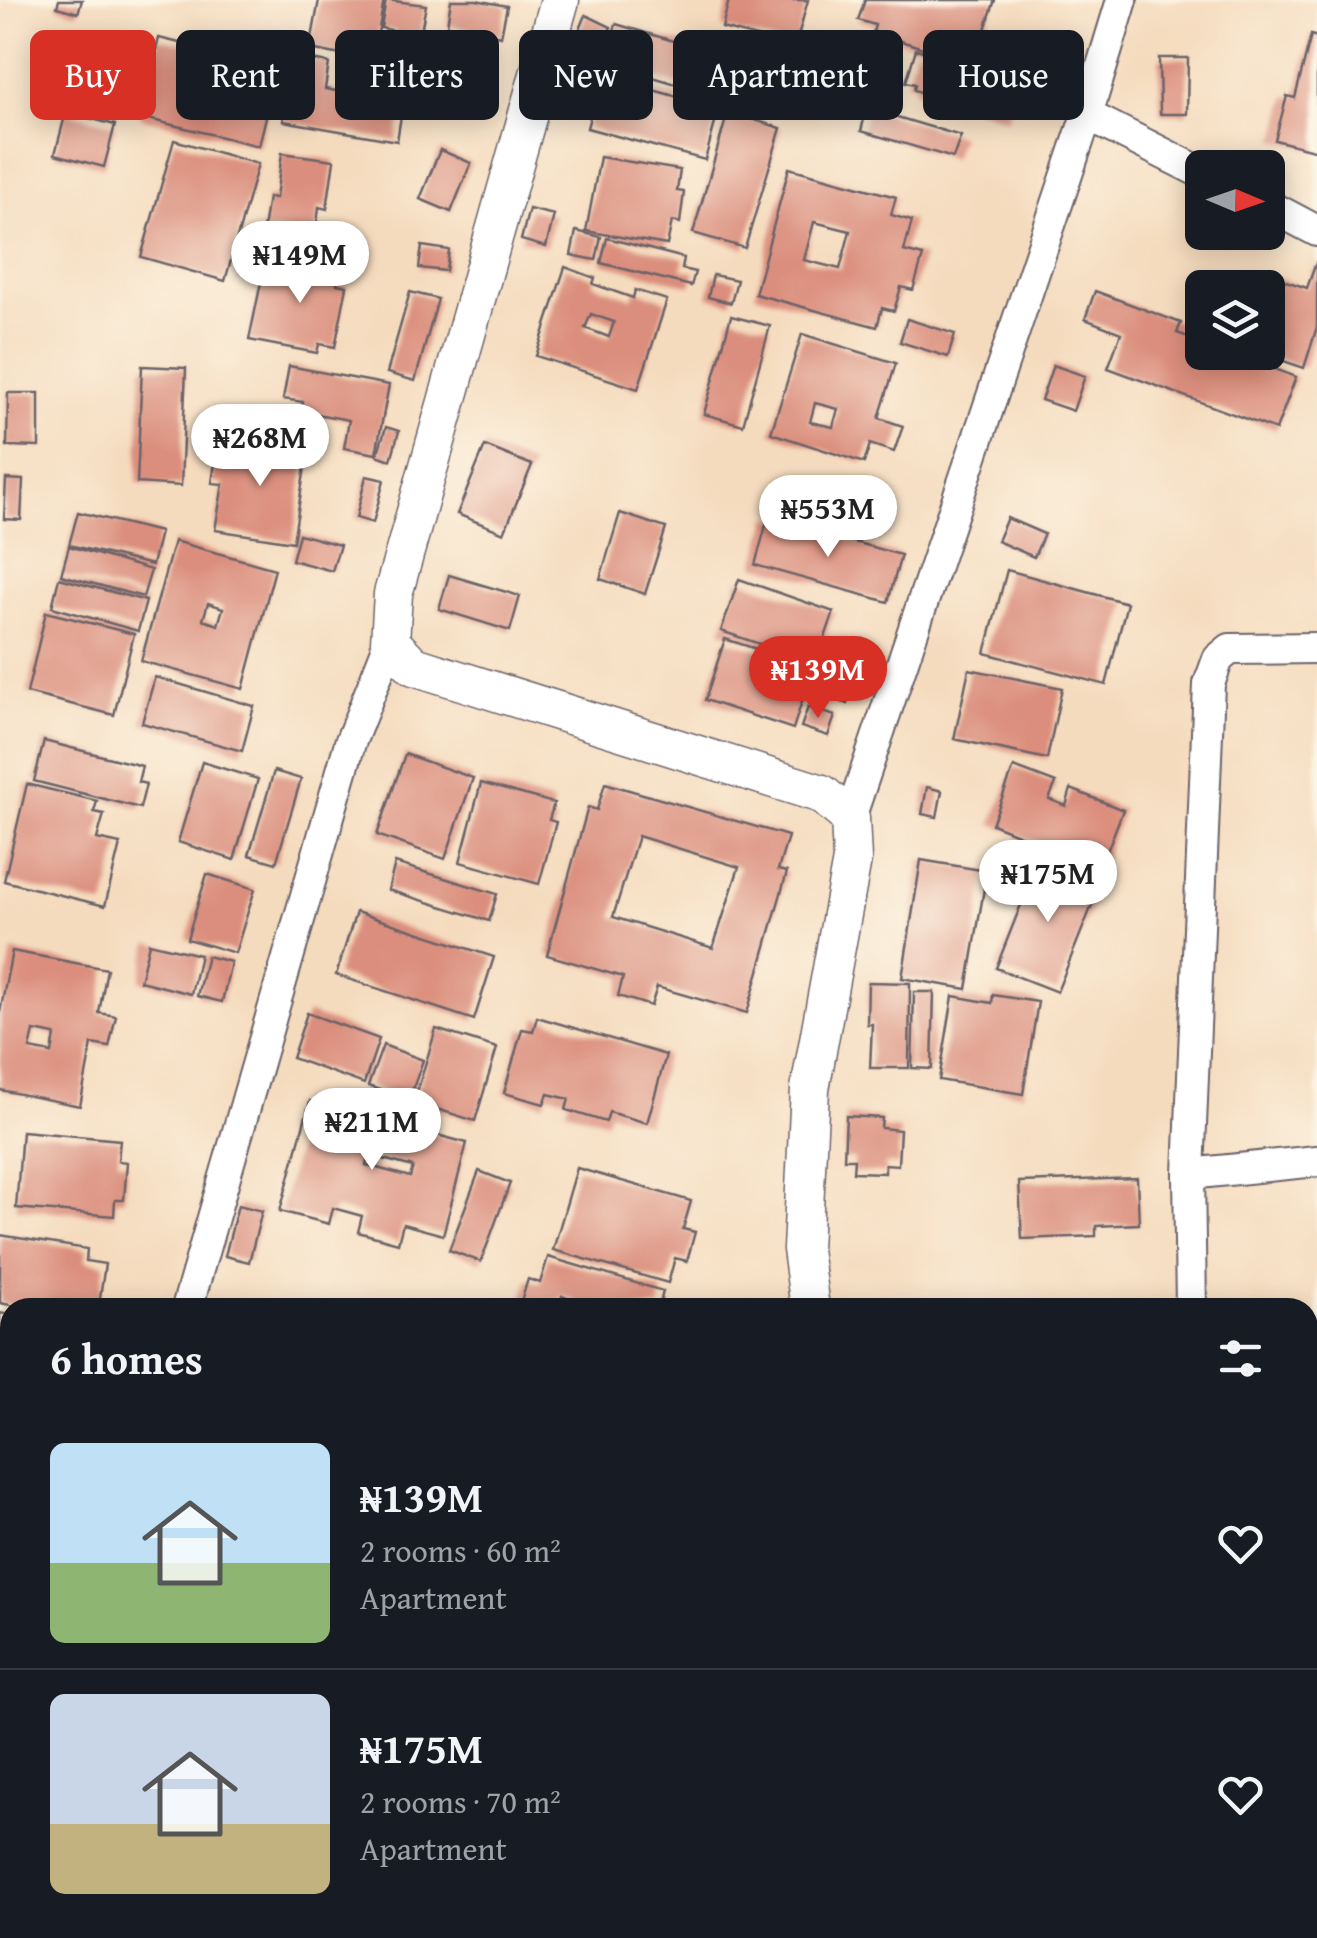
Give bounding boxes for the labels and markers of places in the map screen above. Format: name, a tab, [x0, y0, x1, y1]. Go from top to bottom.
pin: ₦149M	[230, 221, 370, 306]
pin: ₦268M	[190, 404, 330, 489]
pin: ₦553M	[758, 475, 898, 560]
pin: ₦139M	[748, 636, 888, 721]
pin: ₦175M	[978, 840, 1118, 925]
pin: ₦211M	[302, 1088, 442, 1173]

